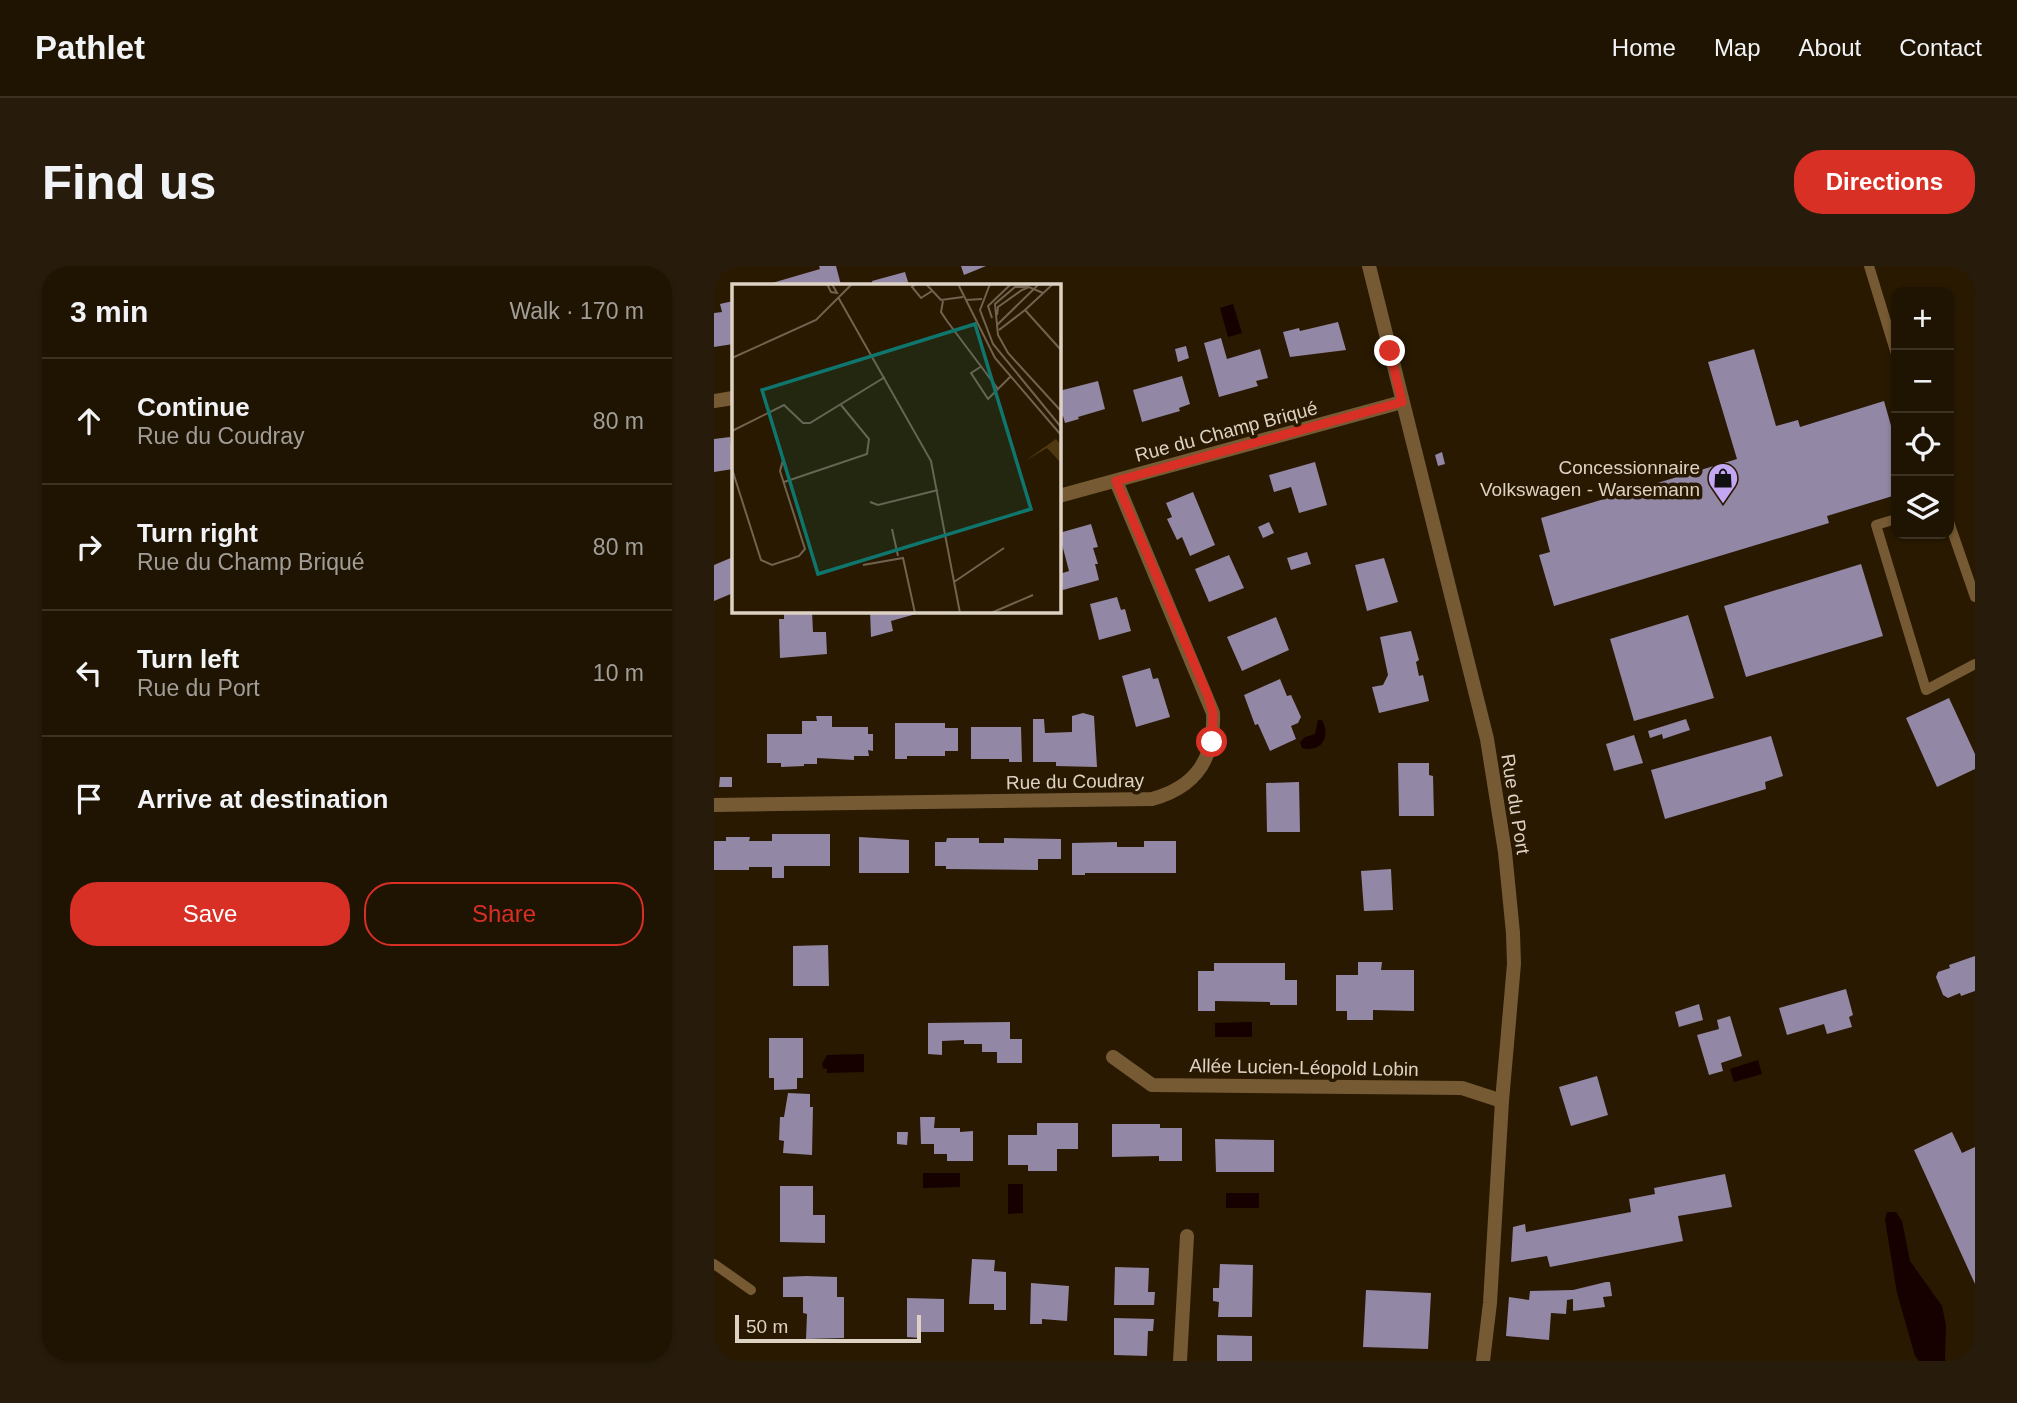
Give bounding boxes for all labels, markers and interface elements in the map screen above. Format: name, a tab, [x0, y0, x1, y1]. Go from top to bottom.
text: Pathlet	[35, 29, 145, 66]
text: Home	[1612, 34, 1676, 61]
text: Map	[1714, 34, 1761, 61]
text: About	[1799, 34, 1861, 61]
text: Contact	[1899, 34, 1982, 61]
button: Directions	[1794, 150, 1975, 214]
text: Find us	[42, 155, 216, 209]
inset map	[732, 284, 1060, 612]
map controls	[1891, 287, 1954, 539]
button: +	[1891, 287, 1954, 350]
text: 3 min	[70, 295, 148, 328]
text: Walk · 170 m	[509, 298, 644, 324]
route end	[1374, 335, 1405, 366]
button: −	[1891, 350, 1954, 413]
text: Continue	[137, 392, 250, 422]
street label: Rue du Champ Briqué	[1133, 397, 1320, 466]
icon: ahead	[70, 402, 108, 440]
text: 80 m	[593, 408, 644, 434]
button: locate	[1891, 413, 1954, 476]
text: Rue du Coudray	[137, 423, 305, 449]
place label: Concessionnaire Volkswagen - Warsemann	[1480, 457, 1700, 500]
shop icon: Concessionnaire Volkswagen - Warsemann	[1706, 461, 1740, 505]
button: layers	[1891, 476, 1954, 539]
text: Turn right	[137, 518, 258, 548]
icon: right	[70, 528, 108, 566]
text: 80 m	[593, 534, 644, 560]
text: Rue du Champ Briqué	[137, 549, 365, 575]
text: Turn left	[137, 644, 239, 674]
icon: left	[70, 654, 108, 692]
text: 10 m	[593, 660, 644, 686]
text: Rue du Port	[137, 675, 260, 701]
route start	[1196, 726, 1227, 757]
street label: Rue du Port	[1497, 752, 1534, 856]
street label: Rue du Coudray	[1006, 770, 1145, 793]
icon: arrive	[70, 780, 108, 818]
text: Arrive at destination	[137, 784, 388, 814]
button: Save	[70, 882, 350, 946]
button: Share	[364, 882, 644, 946]
street label: Allée Lucien-Léopold Lobin	[1189, 1055, 1419, 1080]
scale bar	[735, 1312, 920, 1344]
text: 50 m	[746, 1316, 788, 1337]

